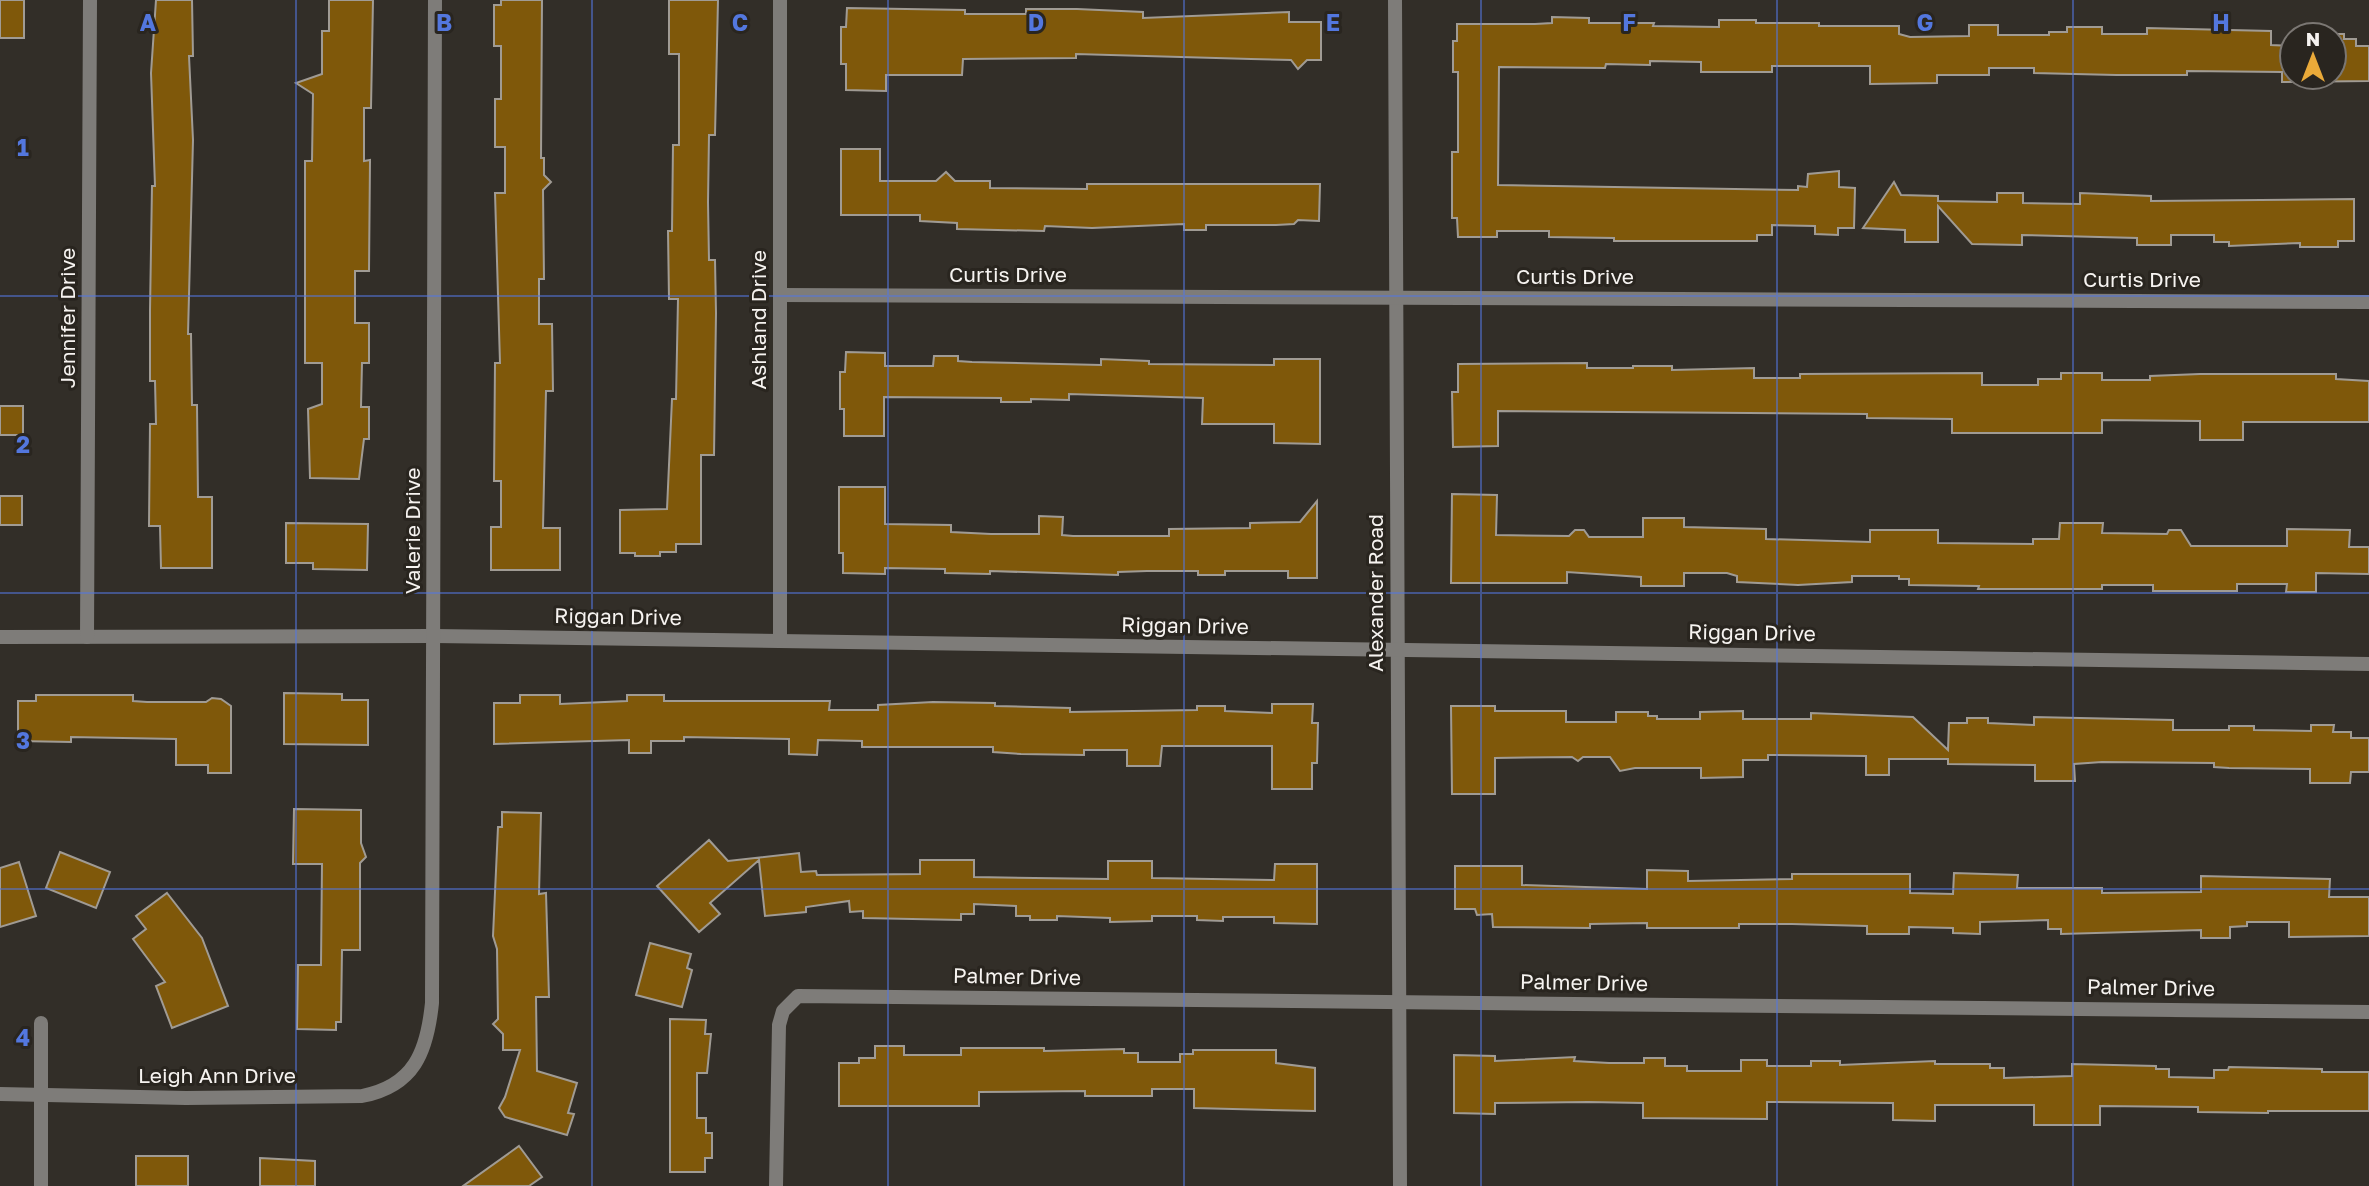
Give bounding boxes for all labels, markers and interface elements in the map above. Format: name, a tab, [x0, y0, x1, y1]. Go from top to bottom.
text: A	[140, 8, 157, 36]
text: B	[436, 8, 452, 36]
text: C	[732, 8, 748, 36]
text: D	[1028, 8, 1044, 36]
text: E	[1326, 8, 1340, 36]
text: F	[1622, 8, 1636, 36]
text: G	[1917, 8, 1933, 36]
text: H	[2212, 8, 2230, 36]
north arrow	[2278, 21, 2348, 91]
text: N	[2306, 27, 2320, 50]
text: 1	[17, 133, 29, 161]
street label: Jennifer Drive	[54, 248, 80, 388]
street label: Ashland Drive	[745, 250, 771, 390]
street label: Curtis Drive	[949, 261, 1067, 287]
street label: Curtis Drive	[1516, 263, 1634, 289]
street label: Curtis Drive	[2083, 266, 2201, 292]
text: 2	[16, 430, 30, 458]
street label: Valerie Drive	[399, 468, 425, 594]
street label: Alexander Road	[1362, 514, 1388, 672]
street label: Riggan Drive	[554, 602, 682, 630]
street label: Riggan Drive	[1121, 611, 1249, 639]
street label: Riggan Drive	[1688, 618, 1816, 646]
text: 3	[16, 726, 30, 754]
street label: Palmer Drive	[953, 962, 1081, 990]
street label: Palmer Drive	[1520, 968, 1648, 996]
street label: Palmer Drive	[2087, 973, 2215, 1001]
text: 4	[16, 1023, 30, 1051]
street label: Leigh Ann Drive	[138, 1062, 296, 1088]

